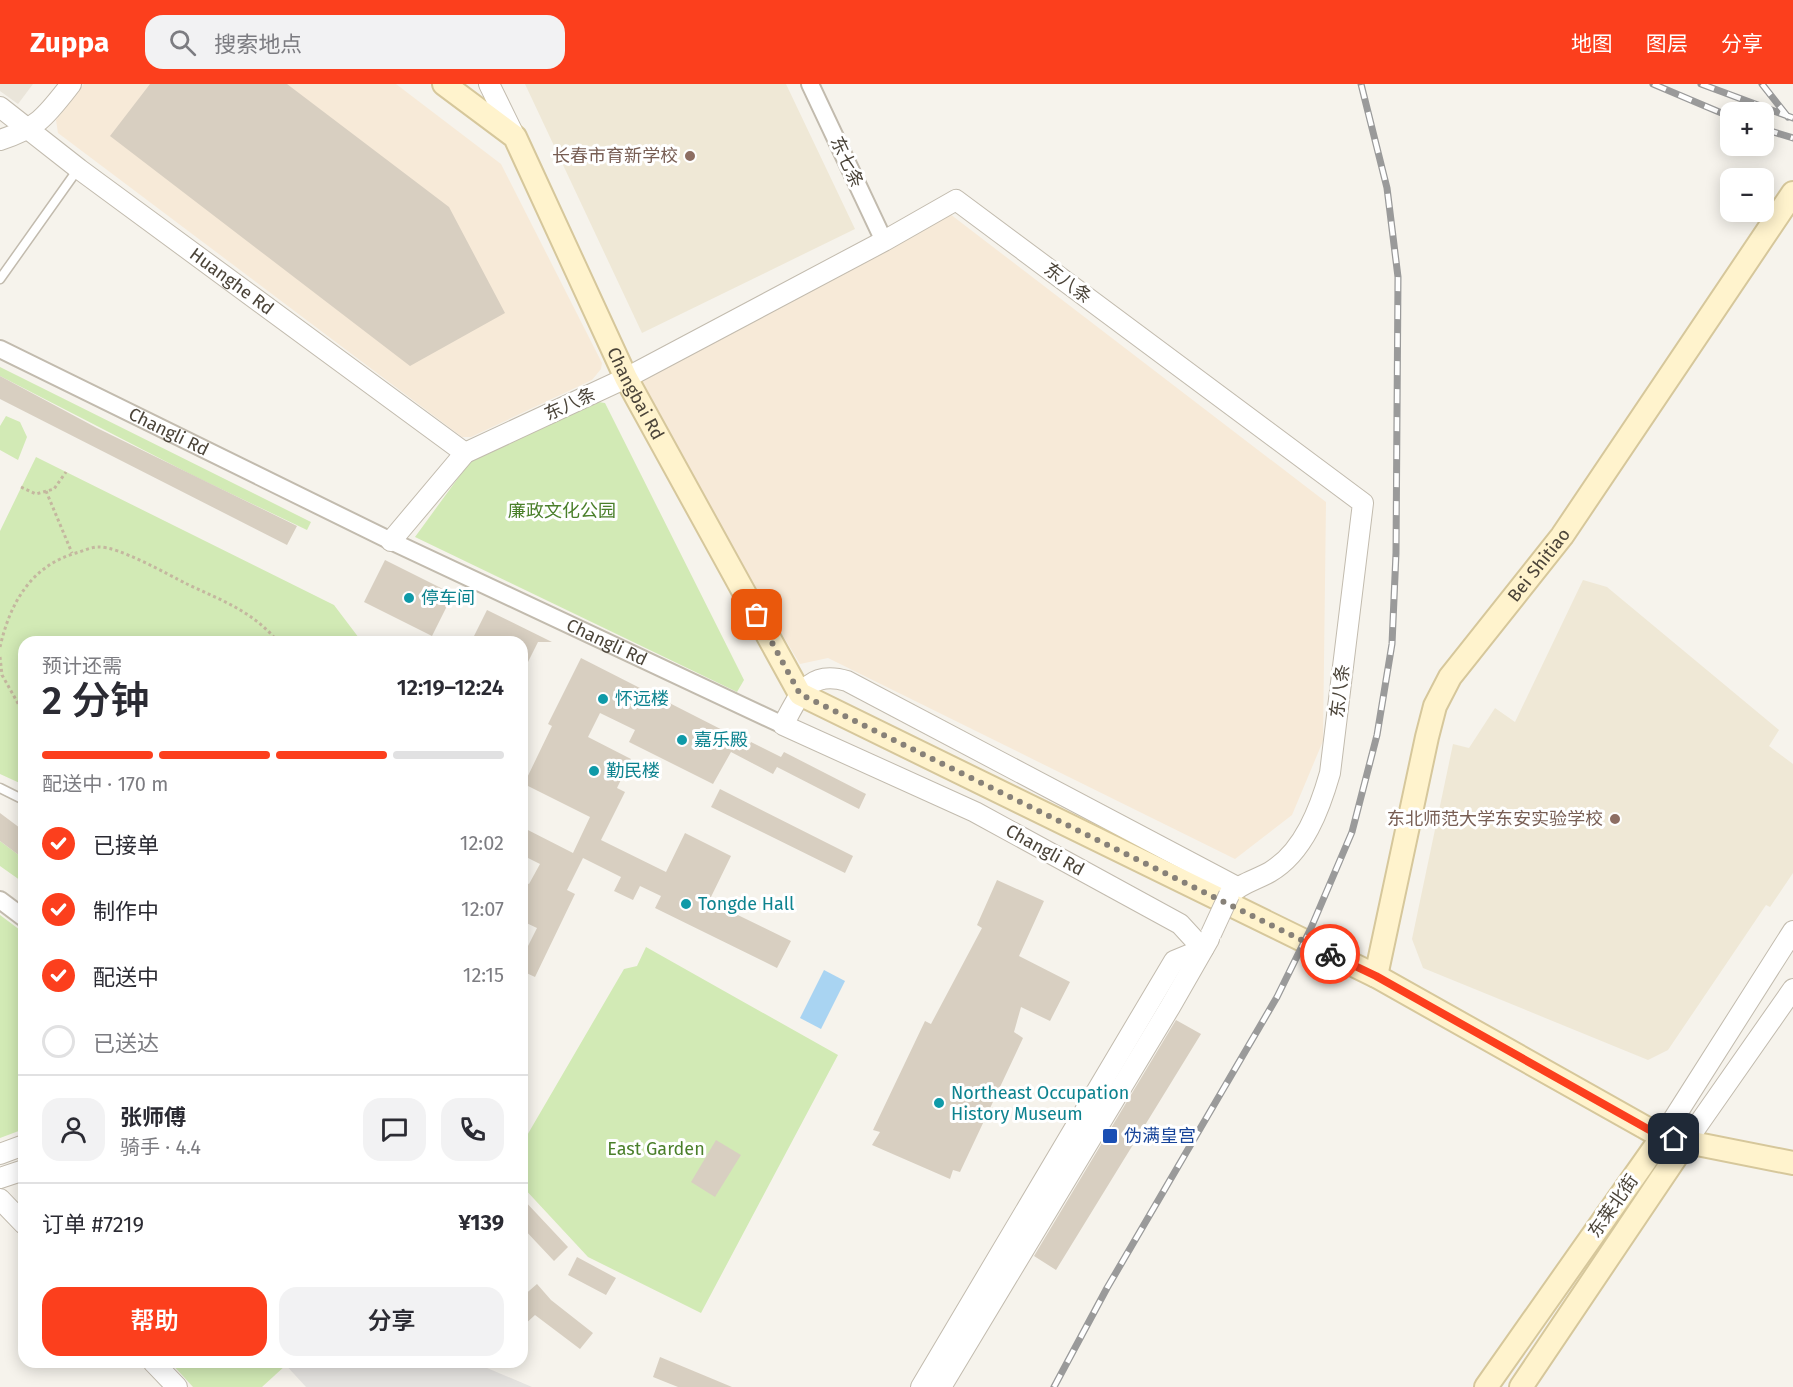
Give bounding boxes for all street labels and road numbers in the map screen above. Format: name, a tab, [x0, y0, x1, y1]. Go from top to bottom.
street label: 东七条	[826, 133, 868, 191]
street label: Huanghe Rd	[185, 243, 278, 320]
street label: 东八条	[1040, 258, 1096, 308]
street label: Changbai Rd	[602, 344, 669, 444]
street label: 东八条	[541, 383, 599, 425]
street label: Changli Rd	[125, 403, 213, 461]
street label: Bei Shitiao	[1503, 524, 1575, 606]
street label: Changli Rd	[563, 614, 651, 671]
street label: 东八条	[1326, 663, 1354, 719]
street label: Changli Rd	[1002, 819, 1088, 881]
street label: 东莱北街	[1583, 1170, 1643, 1242]

